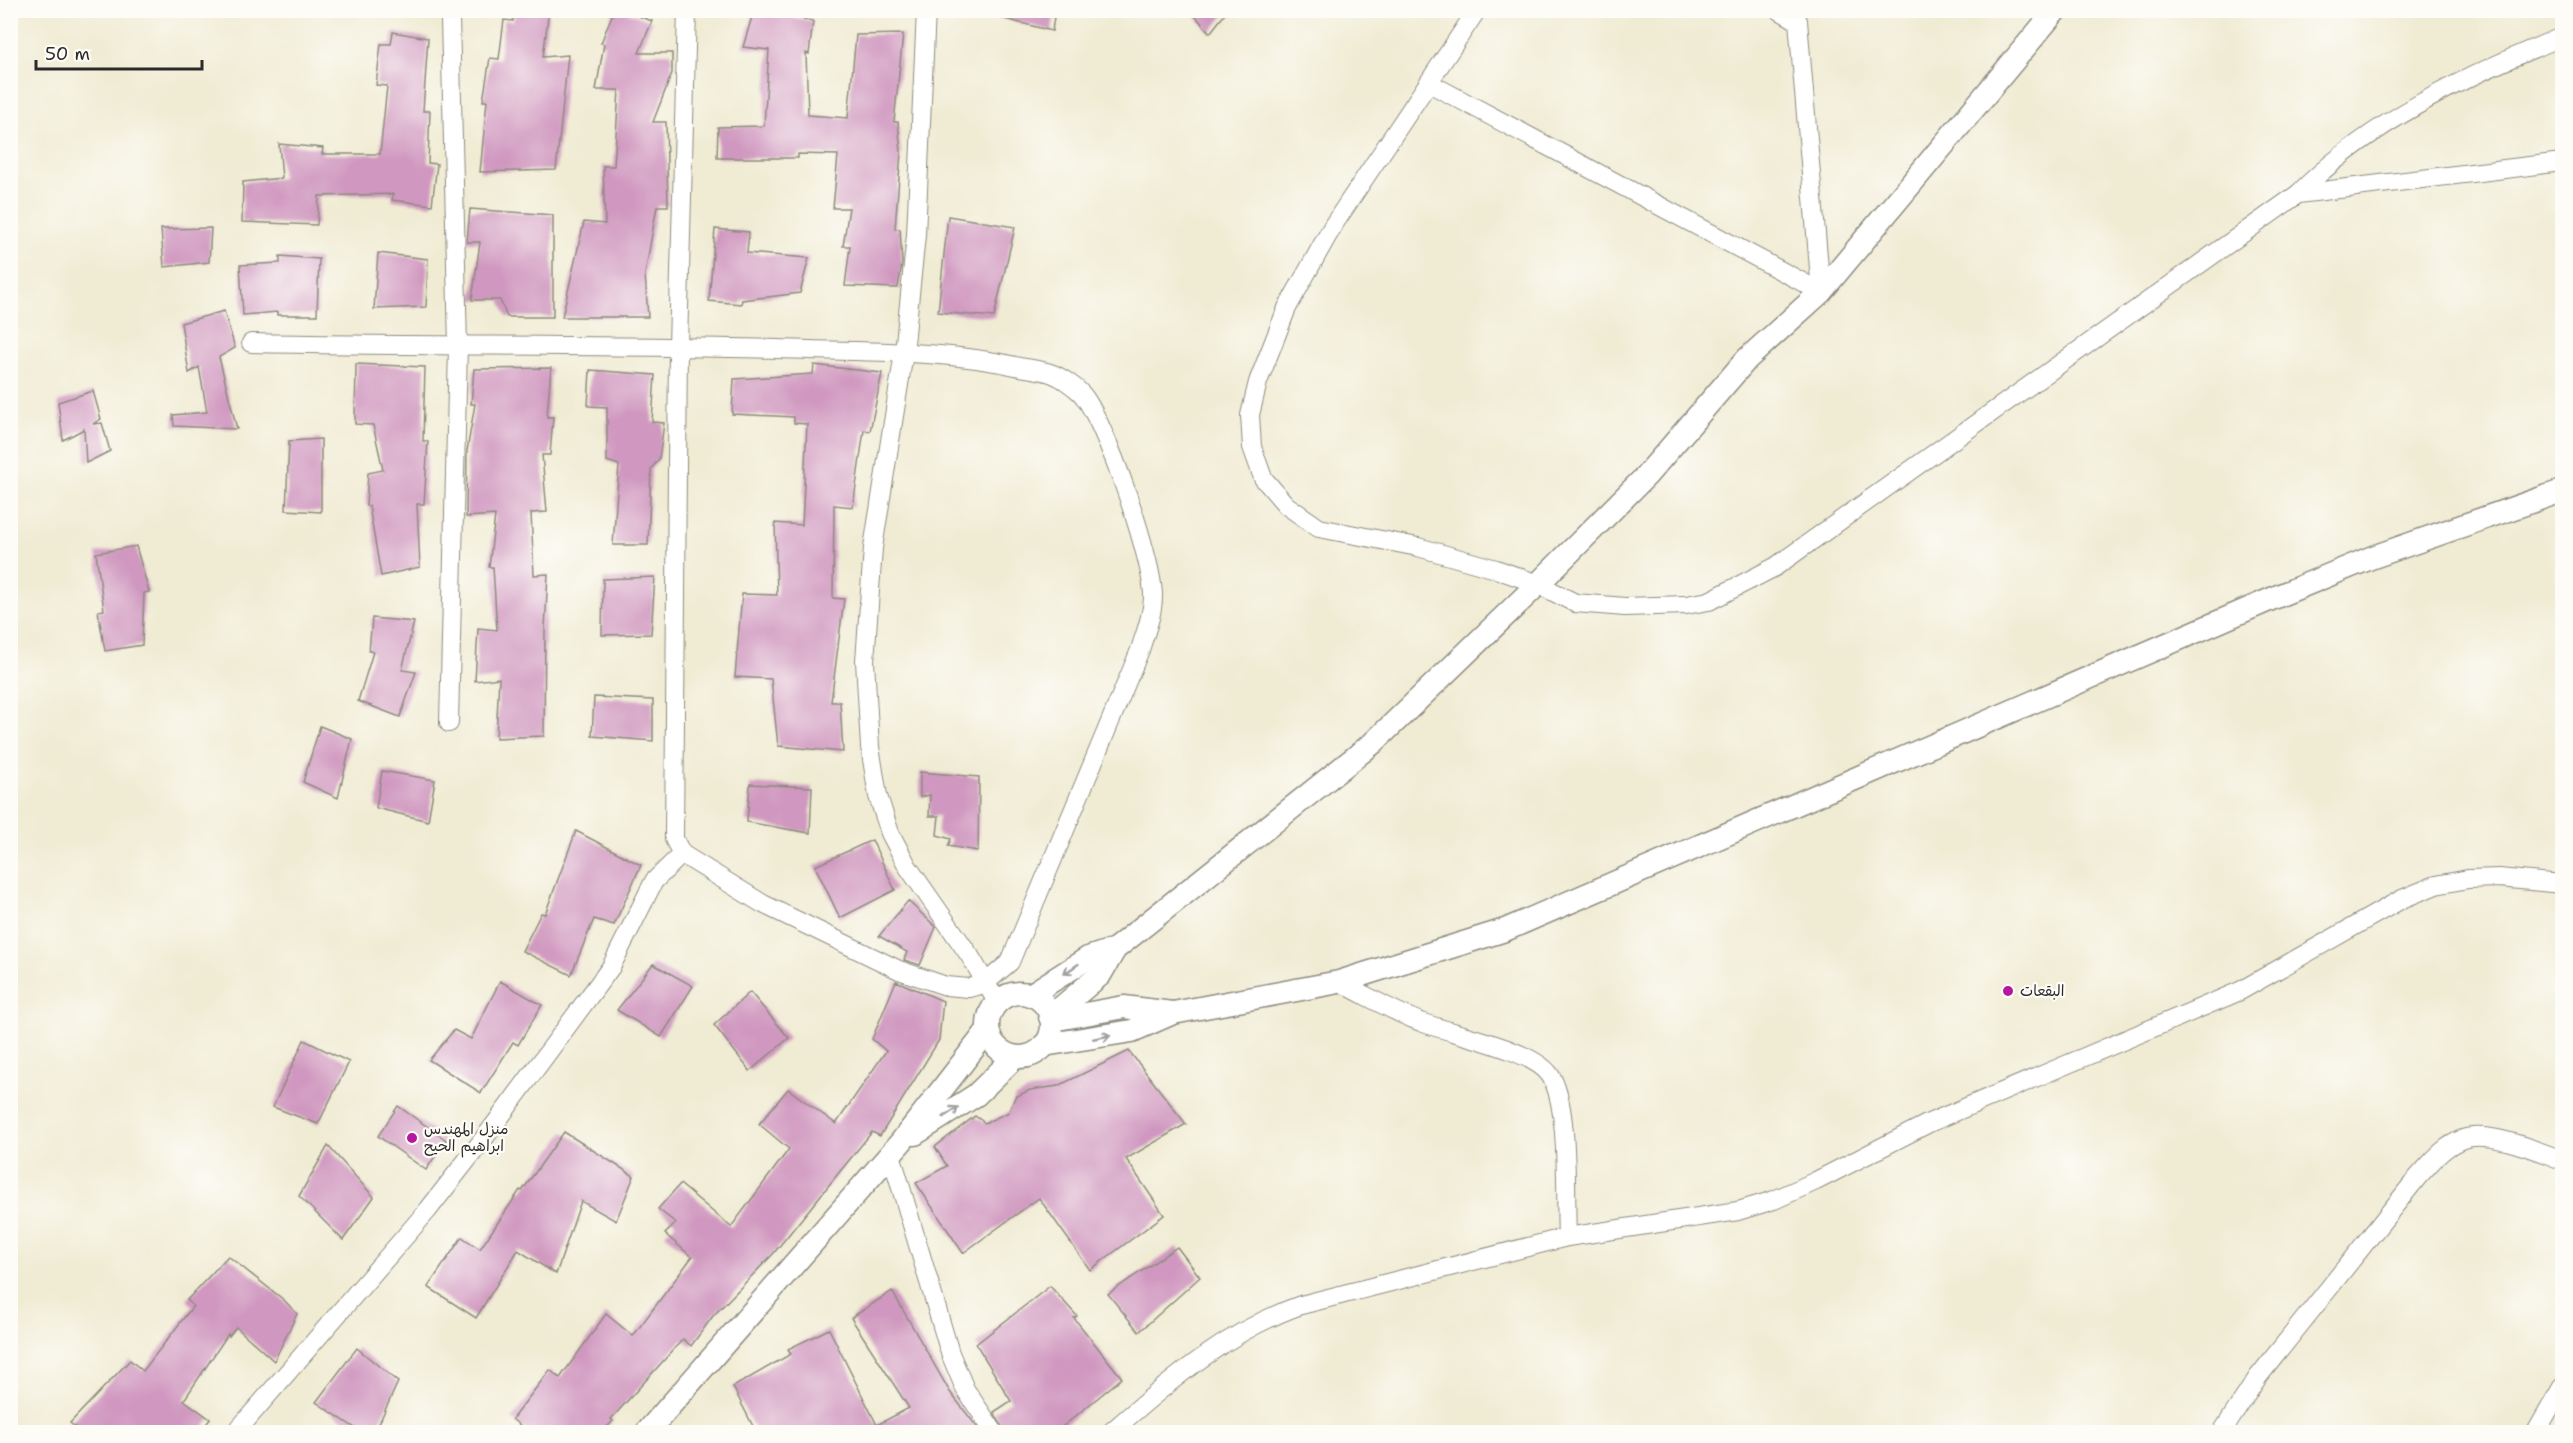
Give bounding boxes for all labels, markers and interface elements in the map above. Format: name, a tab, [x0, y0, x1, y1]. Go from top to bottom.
scale bar	[36, 33, 202, 71]
text: 50 m	[45, 42, 90, 66]
one-way arrow	[1063, 964, 1080, 976]
place label: البقعات	[2020, 981, 2064, 1001]
marker: البقعات	[2001, 984, 2015, 998]
one-way arrow	[1092, 1031, 1112, 1042]
one-way arrow	[942, 1106, 958, 1118]
place label: منزل المهندس ابراهيم الحيح	[424, 1119, 509, 1158]
marker: منزل المهندس ابراهيم الحيح	[405, 1131, 419, 1145]

